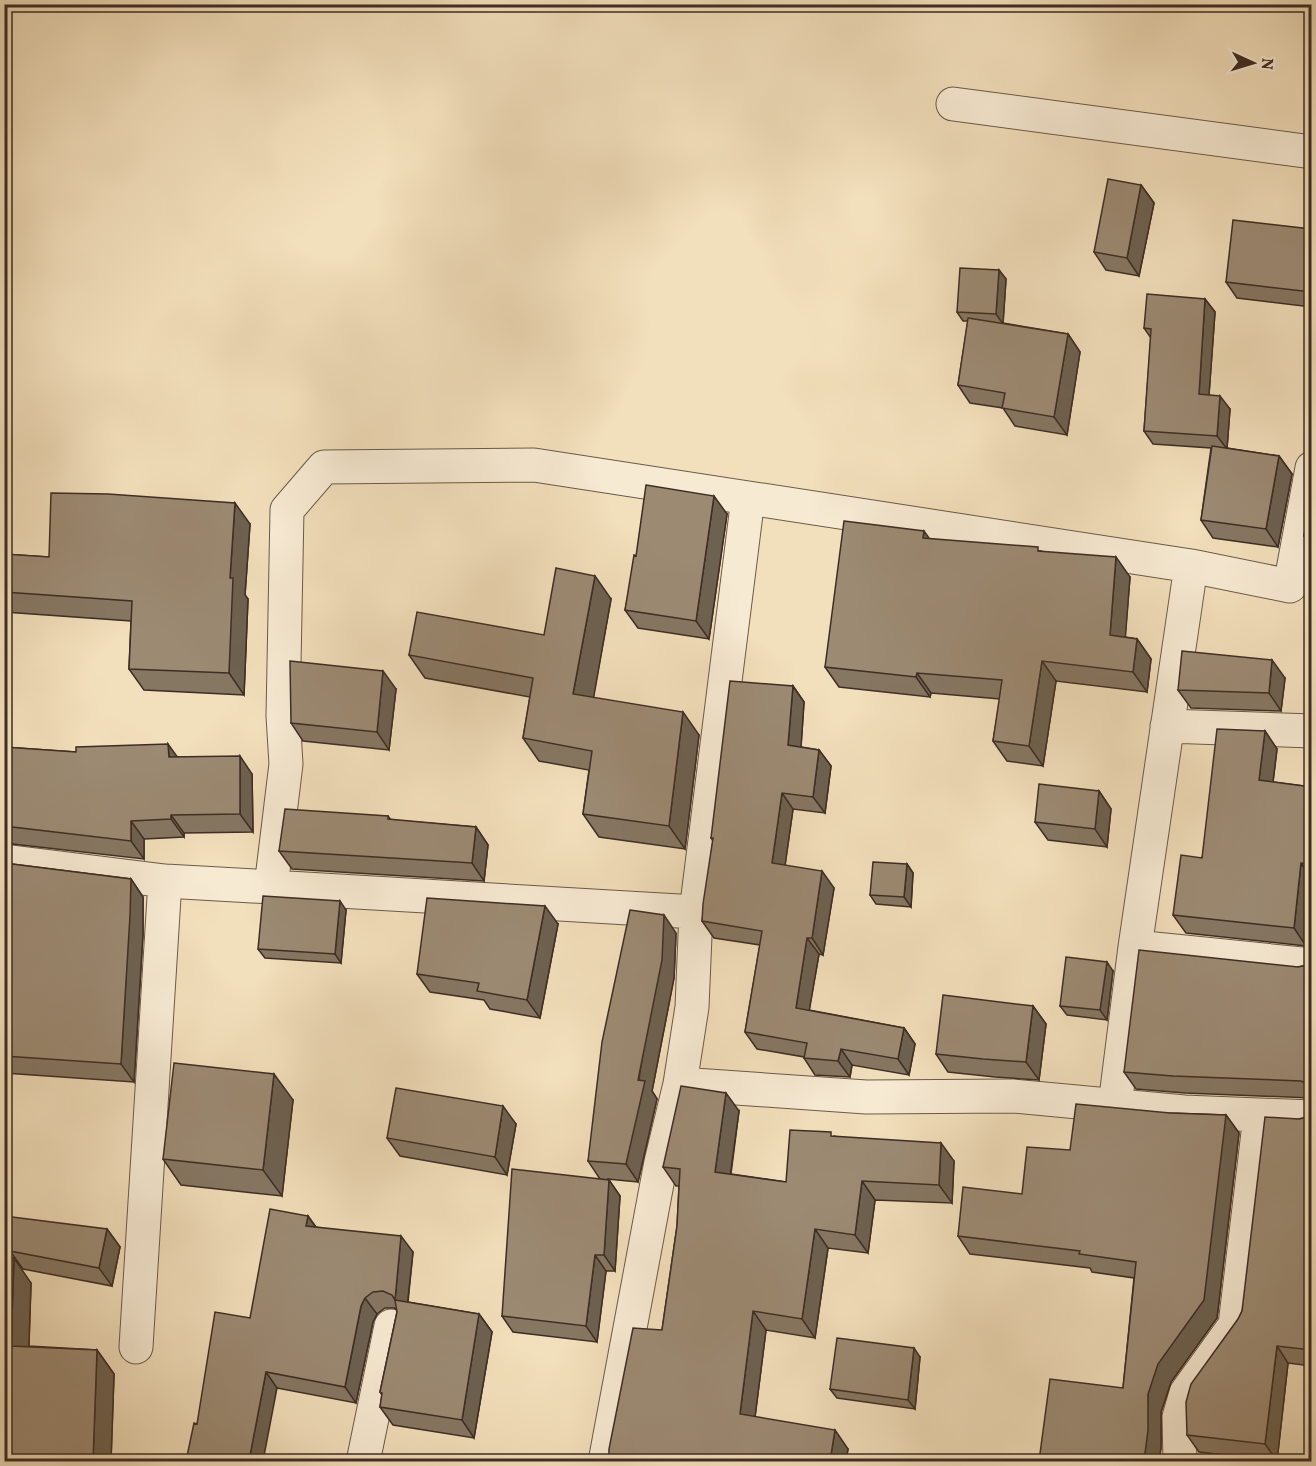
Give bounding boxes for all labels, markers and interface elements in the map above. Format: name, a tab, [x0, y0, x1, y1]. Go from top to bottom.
north arrow	[1223, 33, 1283, 93]
text: N	[1255, 57, 1277, 71]

